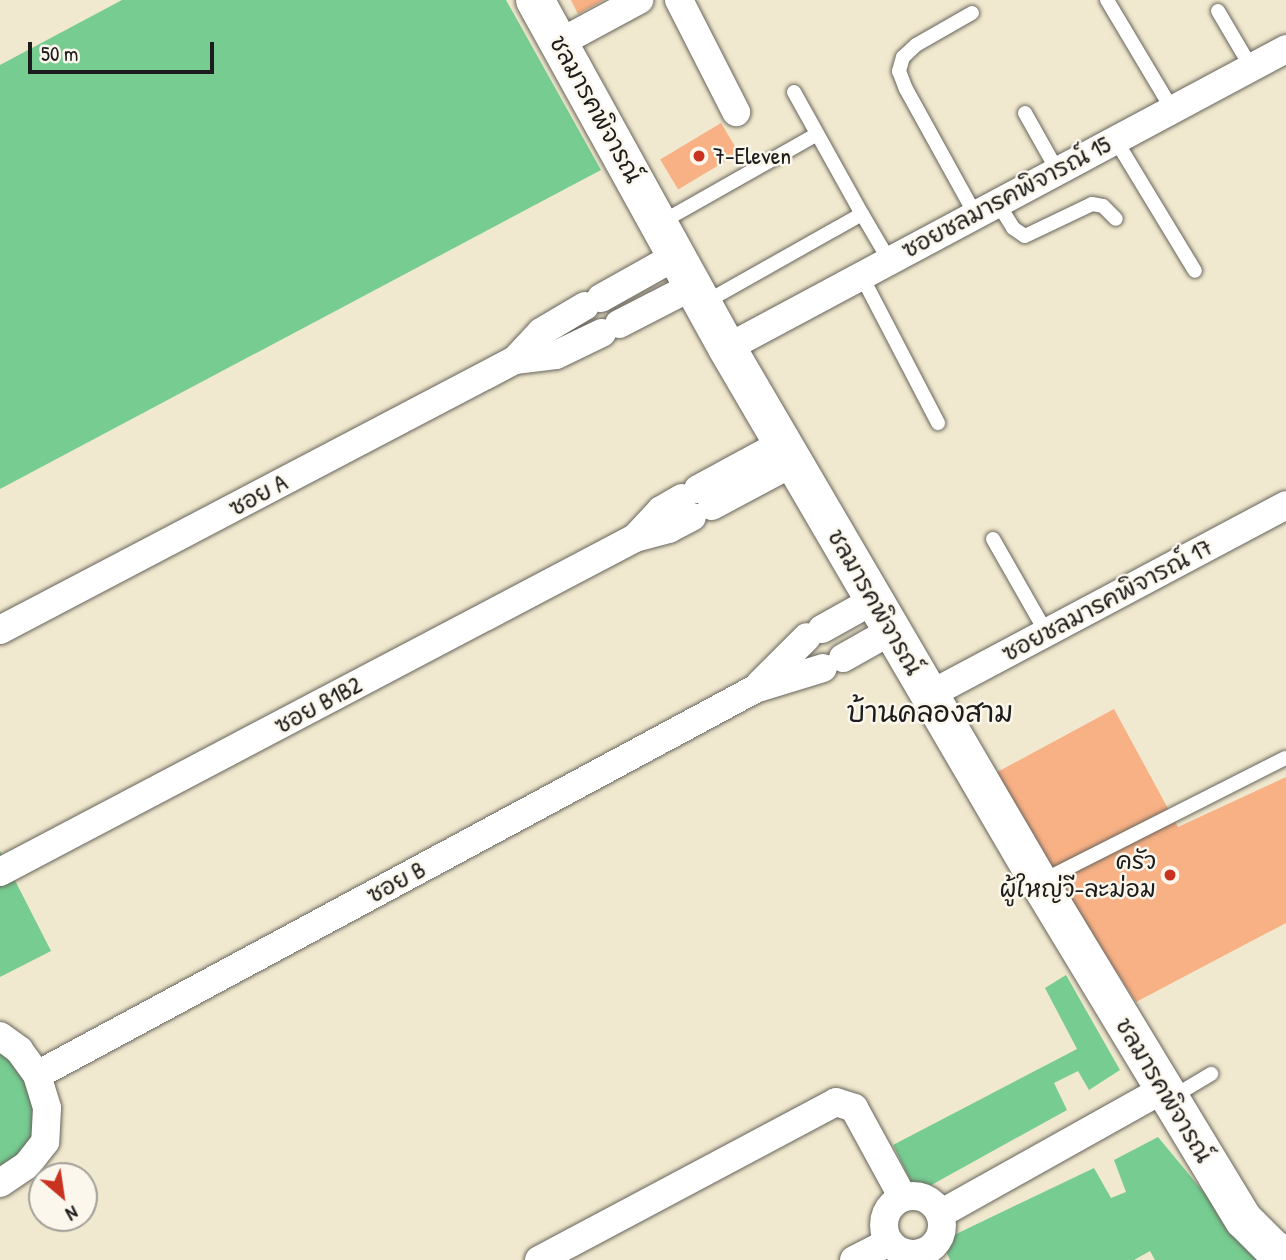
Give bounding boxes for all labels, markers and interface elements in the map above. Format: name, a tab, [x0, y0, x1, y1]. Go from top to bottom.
scale bar	[32, 28, 217, 72]
street label: ชลมารคพิจารณ์	[544, 30, 648, 188]
text: 50 m	[41, 39, 78, 68]
street label: ซอยชลมารคพิจารณ์ 15	[897, 130, 1115, 264]
place label: 7-Eleven	[713, 142, 791, 170]
marker: 7-Eleven	[691, 148, 707, 164]
street label: ซอย A	[224, 468, 292, 522]
street label: ชลมารคพิจารณ์	[822, 524, 928, 680]
street label: ซอยชลมารคพิจารณ์ 17	[997, 532, 1217, 668]
street label: ซอย B1B2	[270, 670, 366, 740]
district label: บ้านคลองสาม	[847, 695, 1013, 729]
place label: ครัว ผู้ใหญ่วี-ละม่อม	[999, 847, 1156, 903]
street label: ซอย B	[362, 855, 430, 909]
marker: ครัว ผู้ใหญ่วี-ละม่อม	[1162, 867, 1178, 883]
street label: ชลมารคพิจารณ์	[1109, 1012, 1219, 1168]
north arrow	[28, 1162, 98, 1232]
text: N	[61, 1200, 83, 1227]

